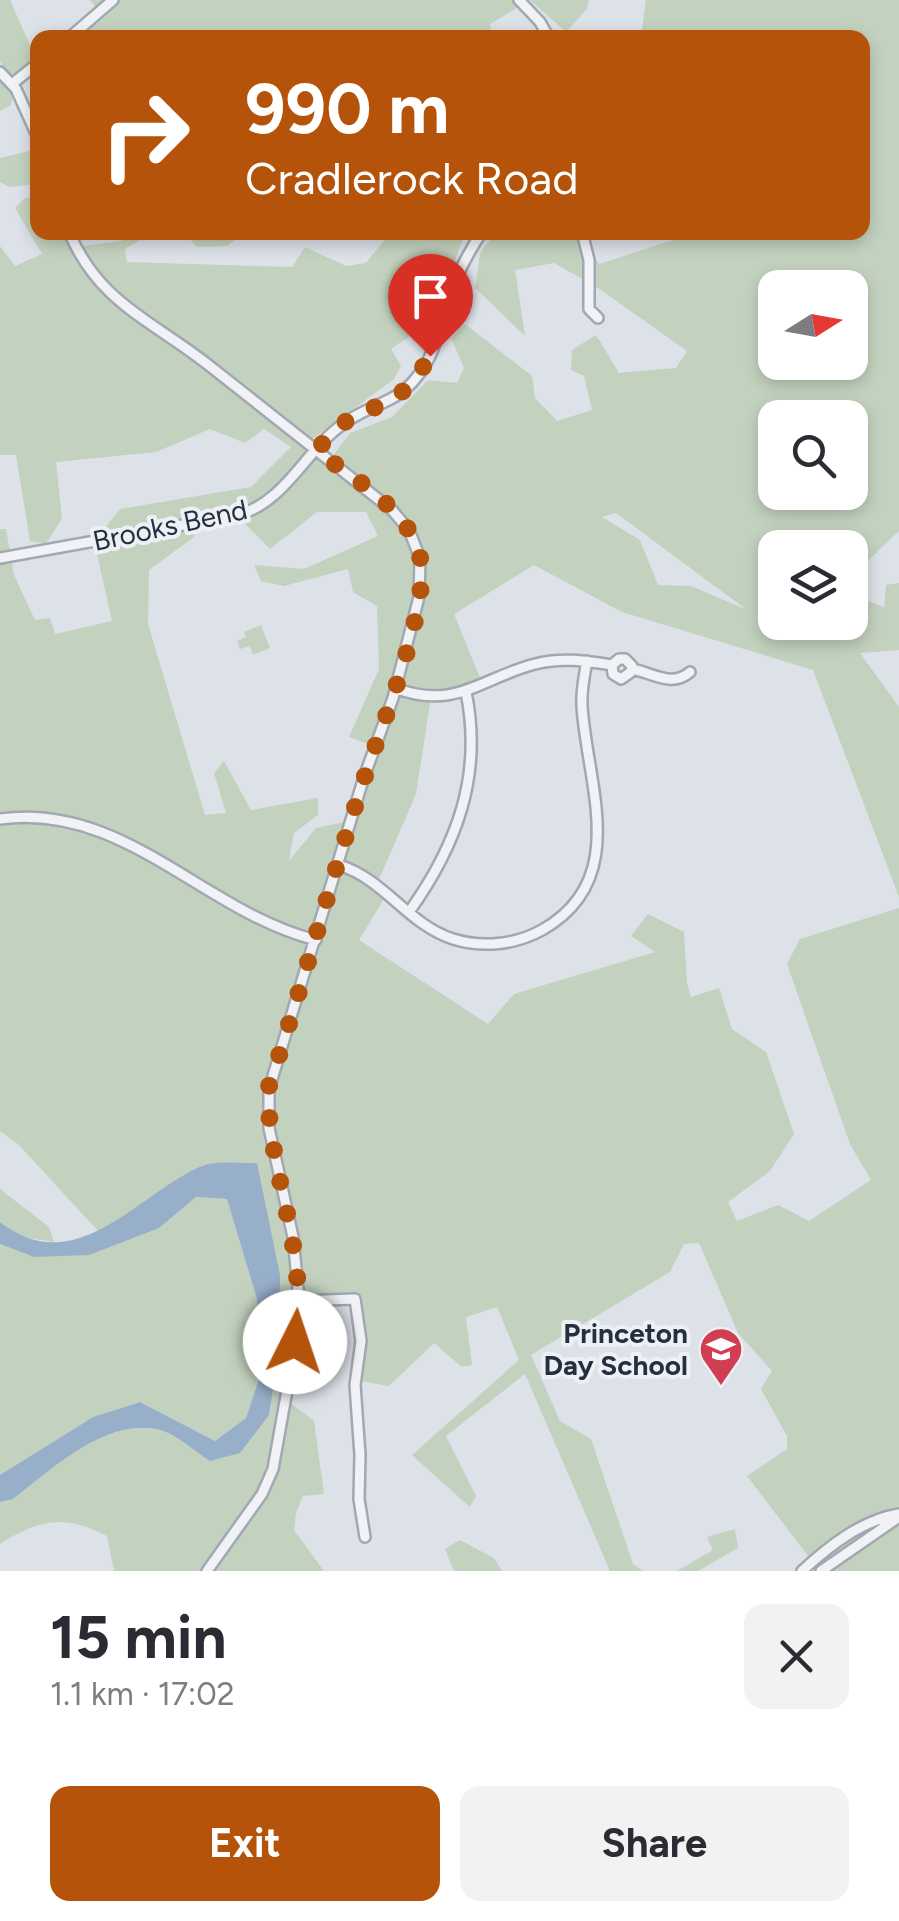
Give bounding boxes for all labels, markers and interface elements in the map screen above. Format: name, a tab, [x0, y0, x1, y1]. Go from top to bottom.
text: 990 m	[245, 66, 449, 151]
icon: right	[80, 70, 210, 200]
text: Cradlerock Road	[245, 151, 579, 205]
pin	[388, 254, 473, 357]
icon: arrive	[403, 269, 458, 324]
north arrow	[758, 270, 868, 380]
map controls	[758, 270, 868, 640]
button: search	[758, 400, 868, 510]
street label: Brooks Bend	[90, 492, 250, 558]
button: layers	[758, 530, 868, 640]
position arrow	[243, 1290, 347, 1394]
place label: Princeton Day School	[543, 1316, 688, 1382]
school or university icon: Princeton Day School	[698, 1326, 744, 1387]
text: 15 min	[50, 1601, 227, 1673]
button: close	[744, 1604, 849, 1709]
text: 1.1 km · 17:02	[50, 1675, 235, 1713]
button: Exit	[50, 1786, 440, 1901]
button: Share	[460, 1786, 849, 1901]

